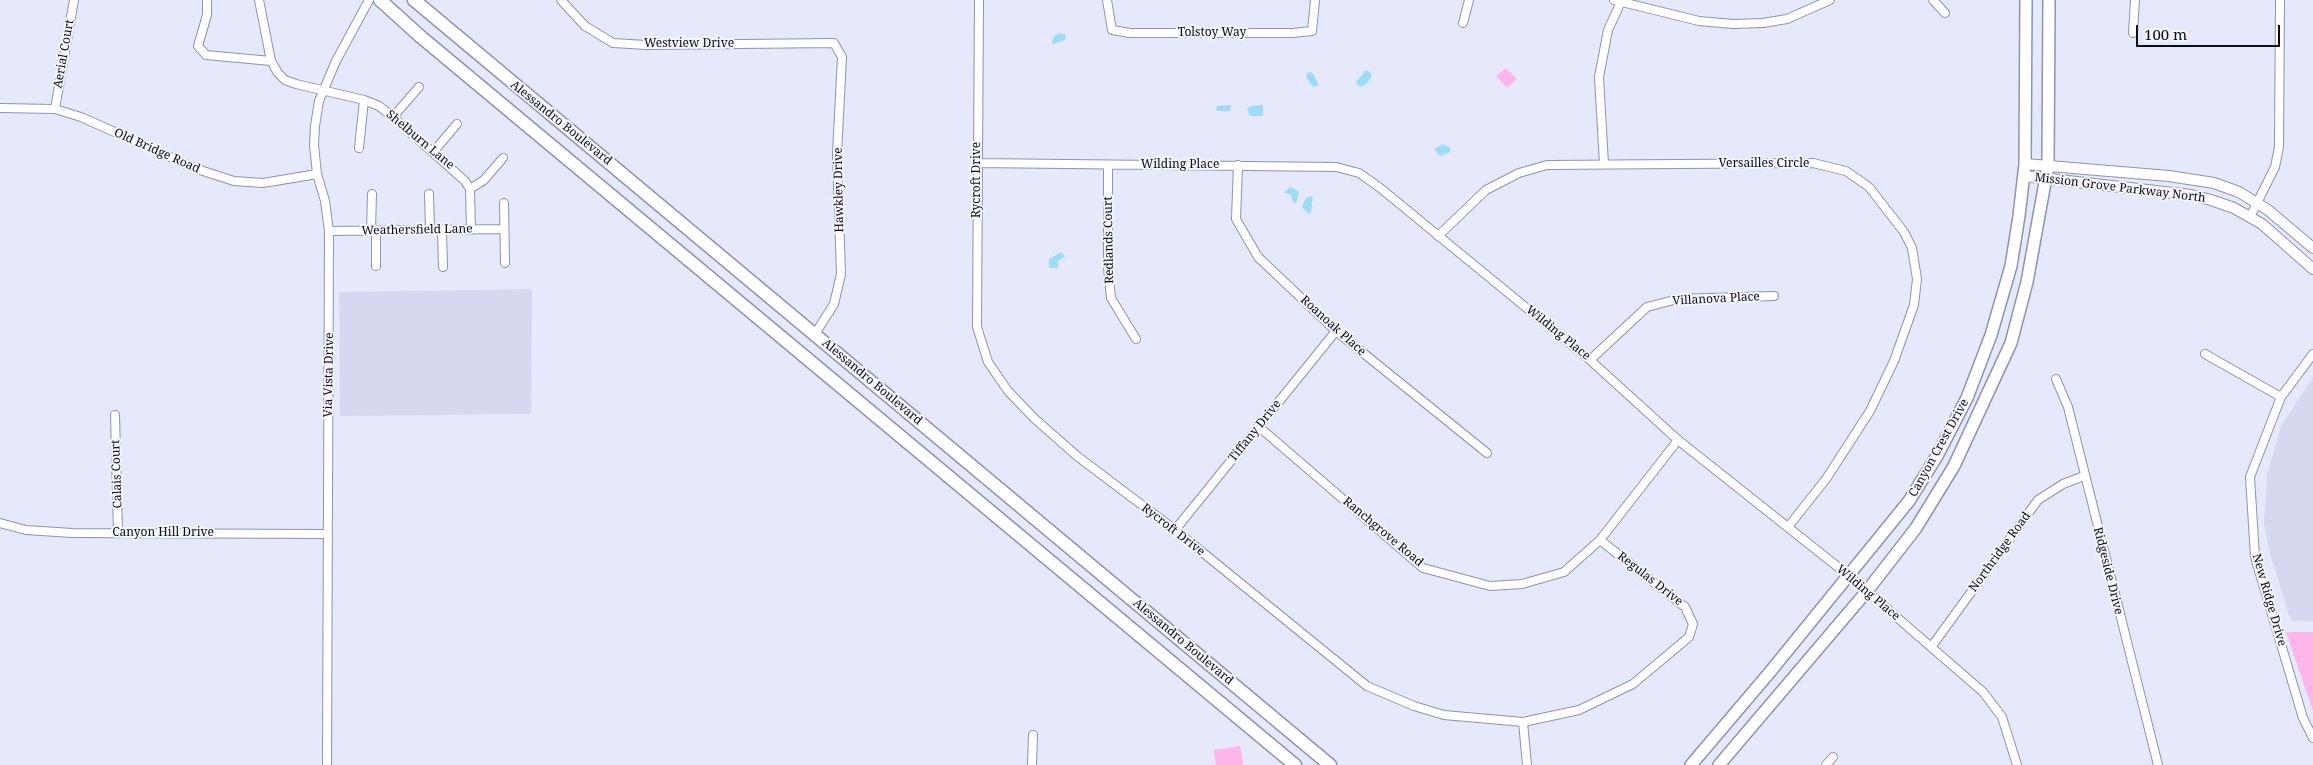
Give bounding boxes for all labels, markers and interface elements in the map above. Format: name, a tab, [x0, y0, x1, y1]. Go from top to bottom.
scale bar	[2138, 15, 2282, 47]
street label: Aerial Court	[51, 19, 77, 89]
text: 100 m	[2144, 24, 2187, 44]
street label: Tolstoy Way	[1178, 26, 1246, 40]
street label: Westview Drive	[644, 37, 734, 51]
street label: Alessandro Boulevard	[507, 78, 615, 168]
street label: Shelburn Lane	[383, 107, 457, 173]
street label: Old Bridge Road	[112, 126, 202, 176]
street label: Rycroft Drive	[970, 142, 984, 218]
street label: Hawkley Drive	[831, 147, 847, 233]
street label: Versailles Circle	[1719, 157, 1809, 171]
street label: Wilding Place	[1141, 158, 1219, 172]
street label: Mission Grove Parkway North	[2034, 170, 2206, 206]
street label: Redlands Court	[1101, 196, 1117, 284]
street label: Weathersfield Lane	[361, 222, 473, 238]
street label: Villanova Place	[1672, 290, 1760, 308]
street label: Roanoak Place	[1297, 293, 1369, 359]
street label: Wilding Place	[1523, 303, 1593, 363]
street label: Via Vista Drive	[321, 332, 337, 418]
street label: Alessandro Boulevard	[819, 336, 925, 428]
street label: Canyon Crest Drive	[1906, 396, 1972, 500]
street label: Tiffany Drive	[1226, 397, 1284, 465]
street label: Calais Court	[109, 439, 125, 509]
street label: Ranchgrove Road	[1340, 494, 1426, 570]
street label: Rycroft Drive	[1139, 501, 1207, 559]
street label: Northridge Road	[1966, 509, 2034, 595]
street label: Canyon Hill Drive	[112, 526, 214, 540]
street label: Ridgeside Drive	[2090, 526, 2126, 616]
street label: Regulas Drive	[1614, 549, 1686, 609]
street label: New Ridge Drive	[2249, 552, 2289, 648]
street label: Wilding Place	[1833, 562, 1903, 624]
street label: Alessandro Boulevard	[1130, 596, 1236, 688]

